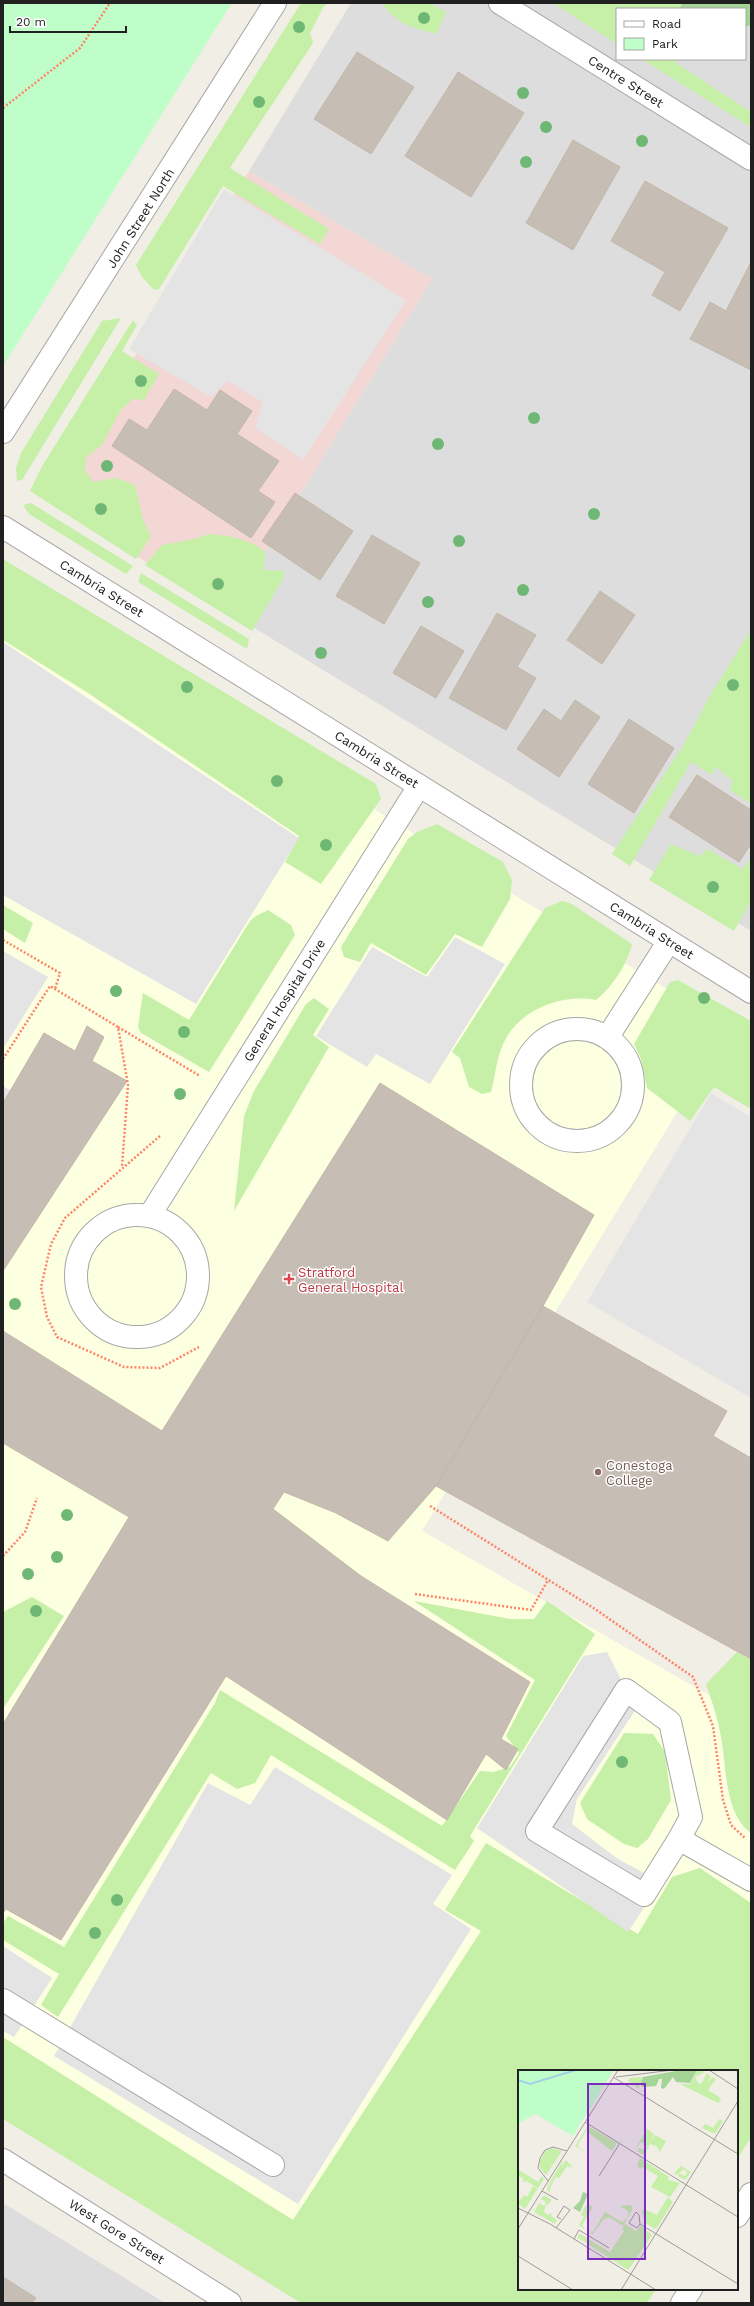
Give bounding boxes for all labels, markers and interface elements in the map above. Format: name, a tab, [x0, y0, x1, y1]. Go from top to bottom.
scale bar	[10, 8, 126, 34]
legend	[616, 8, 746, 60]
text: 20 m	[16, 15, 46, 29]
text: Road	[652, 17, 681, 31]
text: Park	[652, 37, 678, 51]
street label: Centre Street	[585, 52, 667, 111]
street label: John Street North	[104, 166, 177, 271]
street label: Cambria Street	[57, 557, 147, 621]
street label: Cambria Street	[332, 728, 422, 792]
street label: Cambria Street	[607, 899, 697, 963]
street label: General Hospital Drive	[241, 936, 328, 1064]
place label: Stratford General Hospital	[298, 1265, 403, 1295]
marker: Stratford General Hospital	[283, 1273, 295, 1285]
place label: Conestoga College	[606, 1458, 673, 1488]
marker: Conestoga College	[593, 1467, 603, 1477]
inset map	[518, 2070, 738, 2290]
street label: West Gore Street	[66, 2196, 168, 2267]

